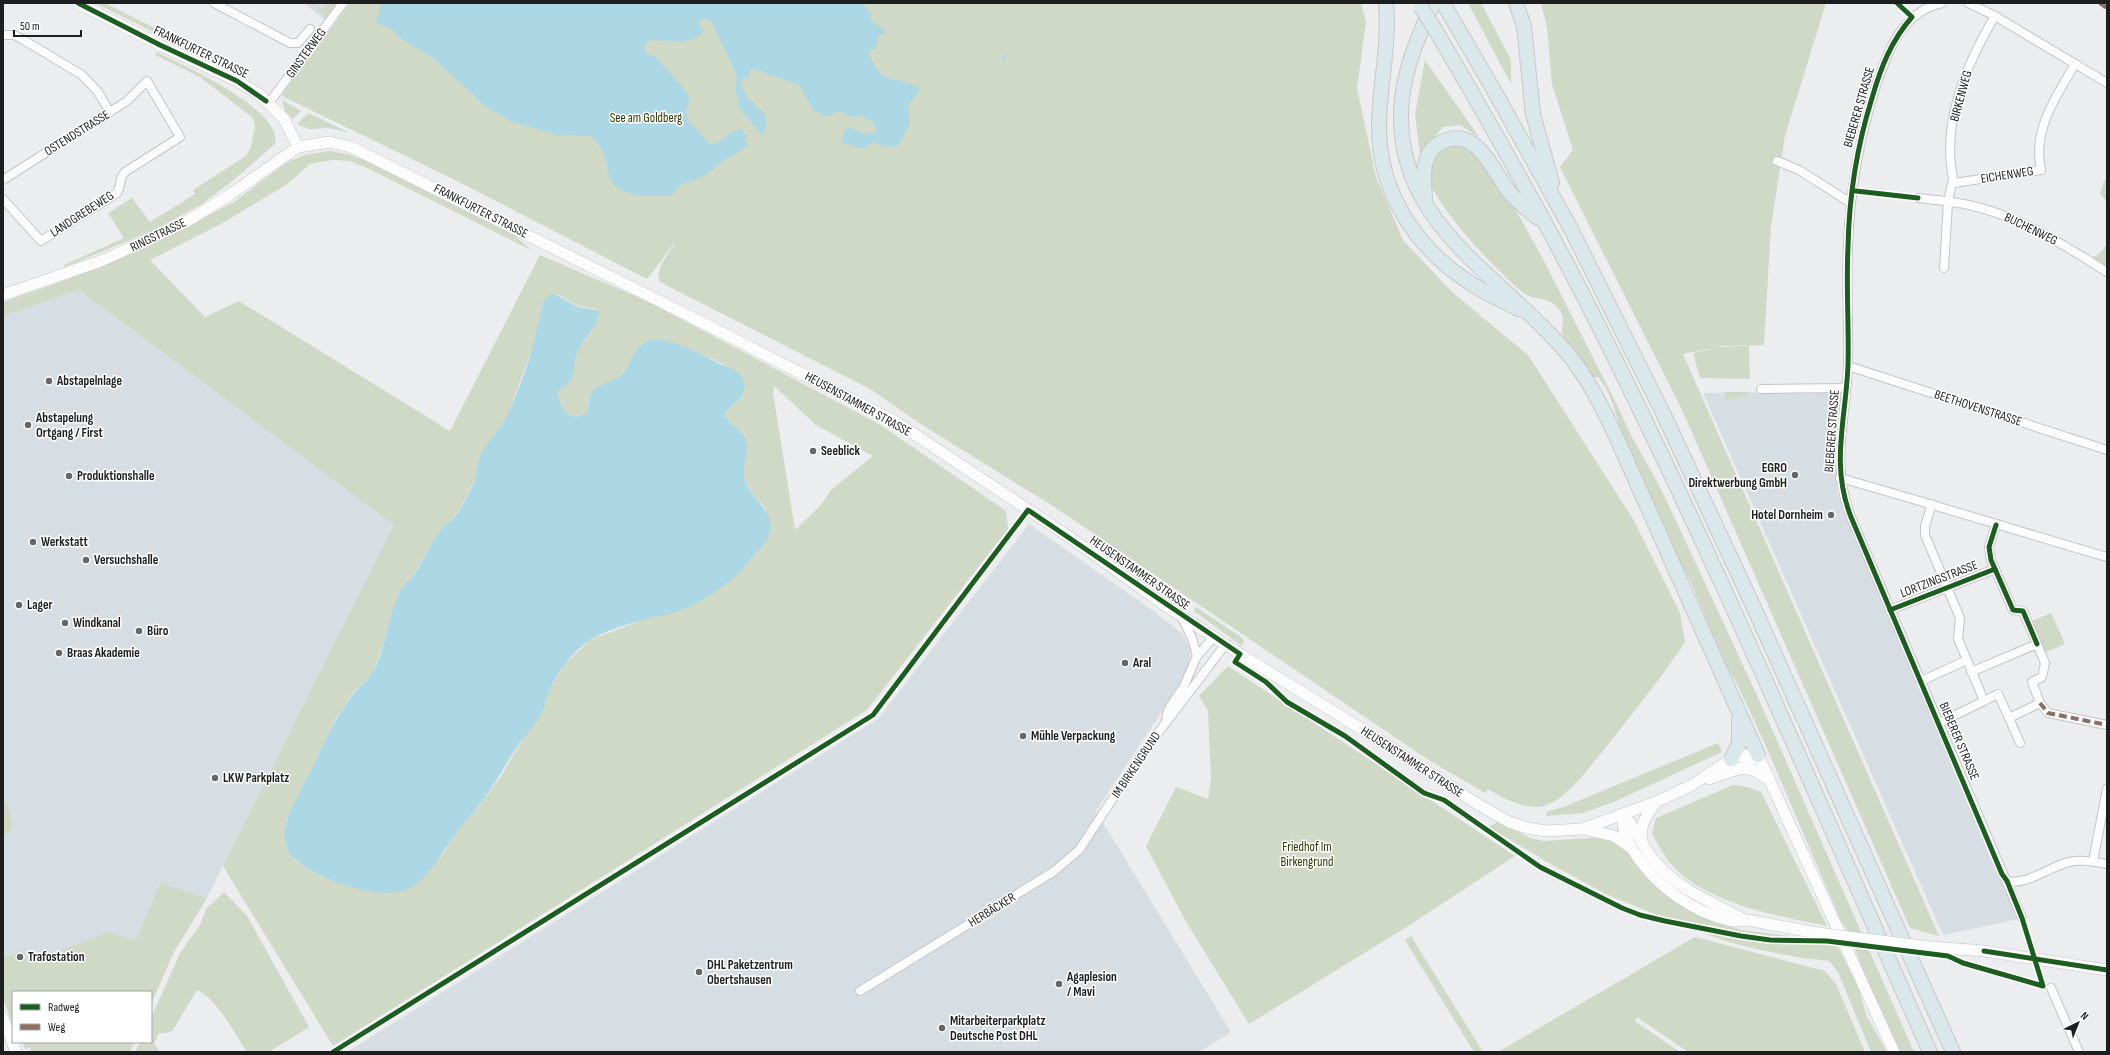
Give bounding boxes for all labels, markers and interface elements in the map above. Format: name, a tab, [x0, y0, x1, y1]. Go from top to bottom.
scale bar	[14, 12, 81, 38]
text: 50 m	[20, 19, 40, 34]
street label: FRANKFURTER STRASSE	[151, 22, 251, 82]
street label: GINSTERWEG	[282, 25, 330, 81]
street label: BIEBERER STRASSE	[1840, 65, 1878, 149]
street label: BIRKENWEG	[1946, 69, 1976, 123]
street label: OSTENDSTRASSE	[41, 107, 113, 159]
park label: See am Goldberg	[610, 110, 682, 126]
street label: EICHENWEG	[1980, 163, 2034, 187]
street label: FRANKFURTER STRASSE	[431, 180, 531, 242]
street label: LANDGREBEWEG	[47, 187, 117, 241]
street label: BUCHENWEG	[2002, 209, 2060, 249]
street label: RINGSTRASSE	[127, 215, 189, 255]
street label: HEUSENSTAMMER STRASSE	[802, 368, 914, 440]
place label: Abstapelnlage	[56, 373, 122, 389]
marker: Abstapelnlage	[44, 376, 54, 386]
street label: BEETHOVENSTRASSE	[1932, 386, 2024, 430]
street label: BIEBERER STRASSE	[1821, 389, 1843, 473]
place label: Abstapelung Ortgang / First	[35, 410, 103, 441]
marker: Abstapelung Ortgang / First	[23, 420, 33, 430]
place label: Seeblick	[821, 443, 861, 459]
marker: Seeblick	[808, 446, 818, 456]
place label: EGRO Direktwerbung GmbH	[1688, 460, 1787, 491]
place label: Produktionshalle	[77, 468, 155, 484]
marker: EGRO Direktwerbung GmbH	[1790, 470, 1800, 480]
marker: Produktionshalle	[64, 471, 74, 481]
place label: Hotel Dornheim	[1751, 507, 1823, 523]
marker: Hotel Dornheim	[1826, 510, 1836, 520]
street label: HEUSENSTAMMER STRASSE	[1087, 532, 1193, 614]
place label: Werkstatt	[41, 534, 89, 550]
marker: Werkstatt	[28, 537, 38, 547]
place label: Versuchshalle	[94, 552, 159, 568]
marker: Versuchshalle	[81, 555, 91, 565]
street label: LORTZINGSTRASSE	[1898, 557, 1980, 601]
place label: Lager	[27, 597, 52, 613]
marker: Lager	[14, 600, 24, 610]
place label: Windkanal	[73, 615, 121, 631]
marker: Windkanal	[60, 618, 70, 628]
place label: Büro	[147, 623, 169, 639]
marker: Büro	[134, 626, 144, 636]
place label: Braas Akademie	[67, 645, 140, 661]
marker: Braas Akademie	[54, 648, 64, 658]
place label: Aral	[1132, 655, 1152, 671]
marker: Aral	[1120, 658, 1130, 668]
street label: BIEBERER STRASSE	[1935, 700, 1983, 782]
street label: HEUSENSTAMMER STRASSE	[1358, 723, 1466, 801]
place label: Mühle Verpackung	[1031, 728, 1116, 744]
street label: IM BIRKENGRUND	[1108, 729, 1164, 801]
marker: Mühle Verpackung	[1018, 731, 1028, 741]
place label: LKW Parkplatz	[223, 770, 289, 786]
marker: LKW Parkplatz	[210, 773, 220, 783]
park label: Friedhof Im Birkengrund	[1281, 839, 1333, 870]
street label: HERBÄCKER	[965, 889, 1019, 931]
place label: Trafostation	[28, 949, 85, 965]
marker: Trafostation	[15, 952, 25, 962]
place label: DHL Paketzentrum Obertshausen	[707, 957, 793, 988]
marker: DHL Paketzentrum Obertshausen	[694, 967, 704, 977]
place label: Agaplesion / Mavi	[1066, 969, 1117, 1000]
marker: Agaplesion / Mavi	[1054, 979, 1064, 989]
legend	[12, 991, 152, 1043]
text: Radweg	[48, 1000, 80, 1015]
north arrow	[2058, 1003, 2098, 1043]
text: N	[2078, 1009, 2091, 1023]
place label: Mitarbeiterparkplatz Deutsche Post DHL	[950, 1013, 1045, 1044]
text: Weg	[48, 1020, 65, 1035]
marker: Mitarbeiterparkplatz Deutsche Post DHL	[937, 1023, 947, 1033]

